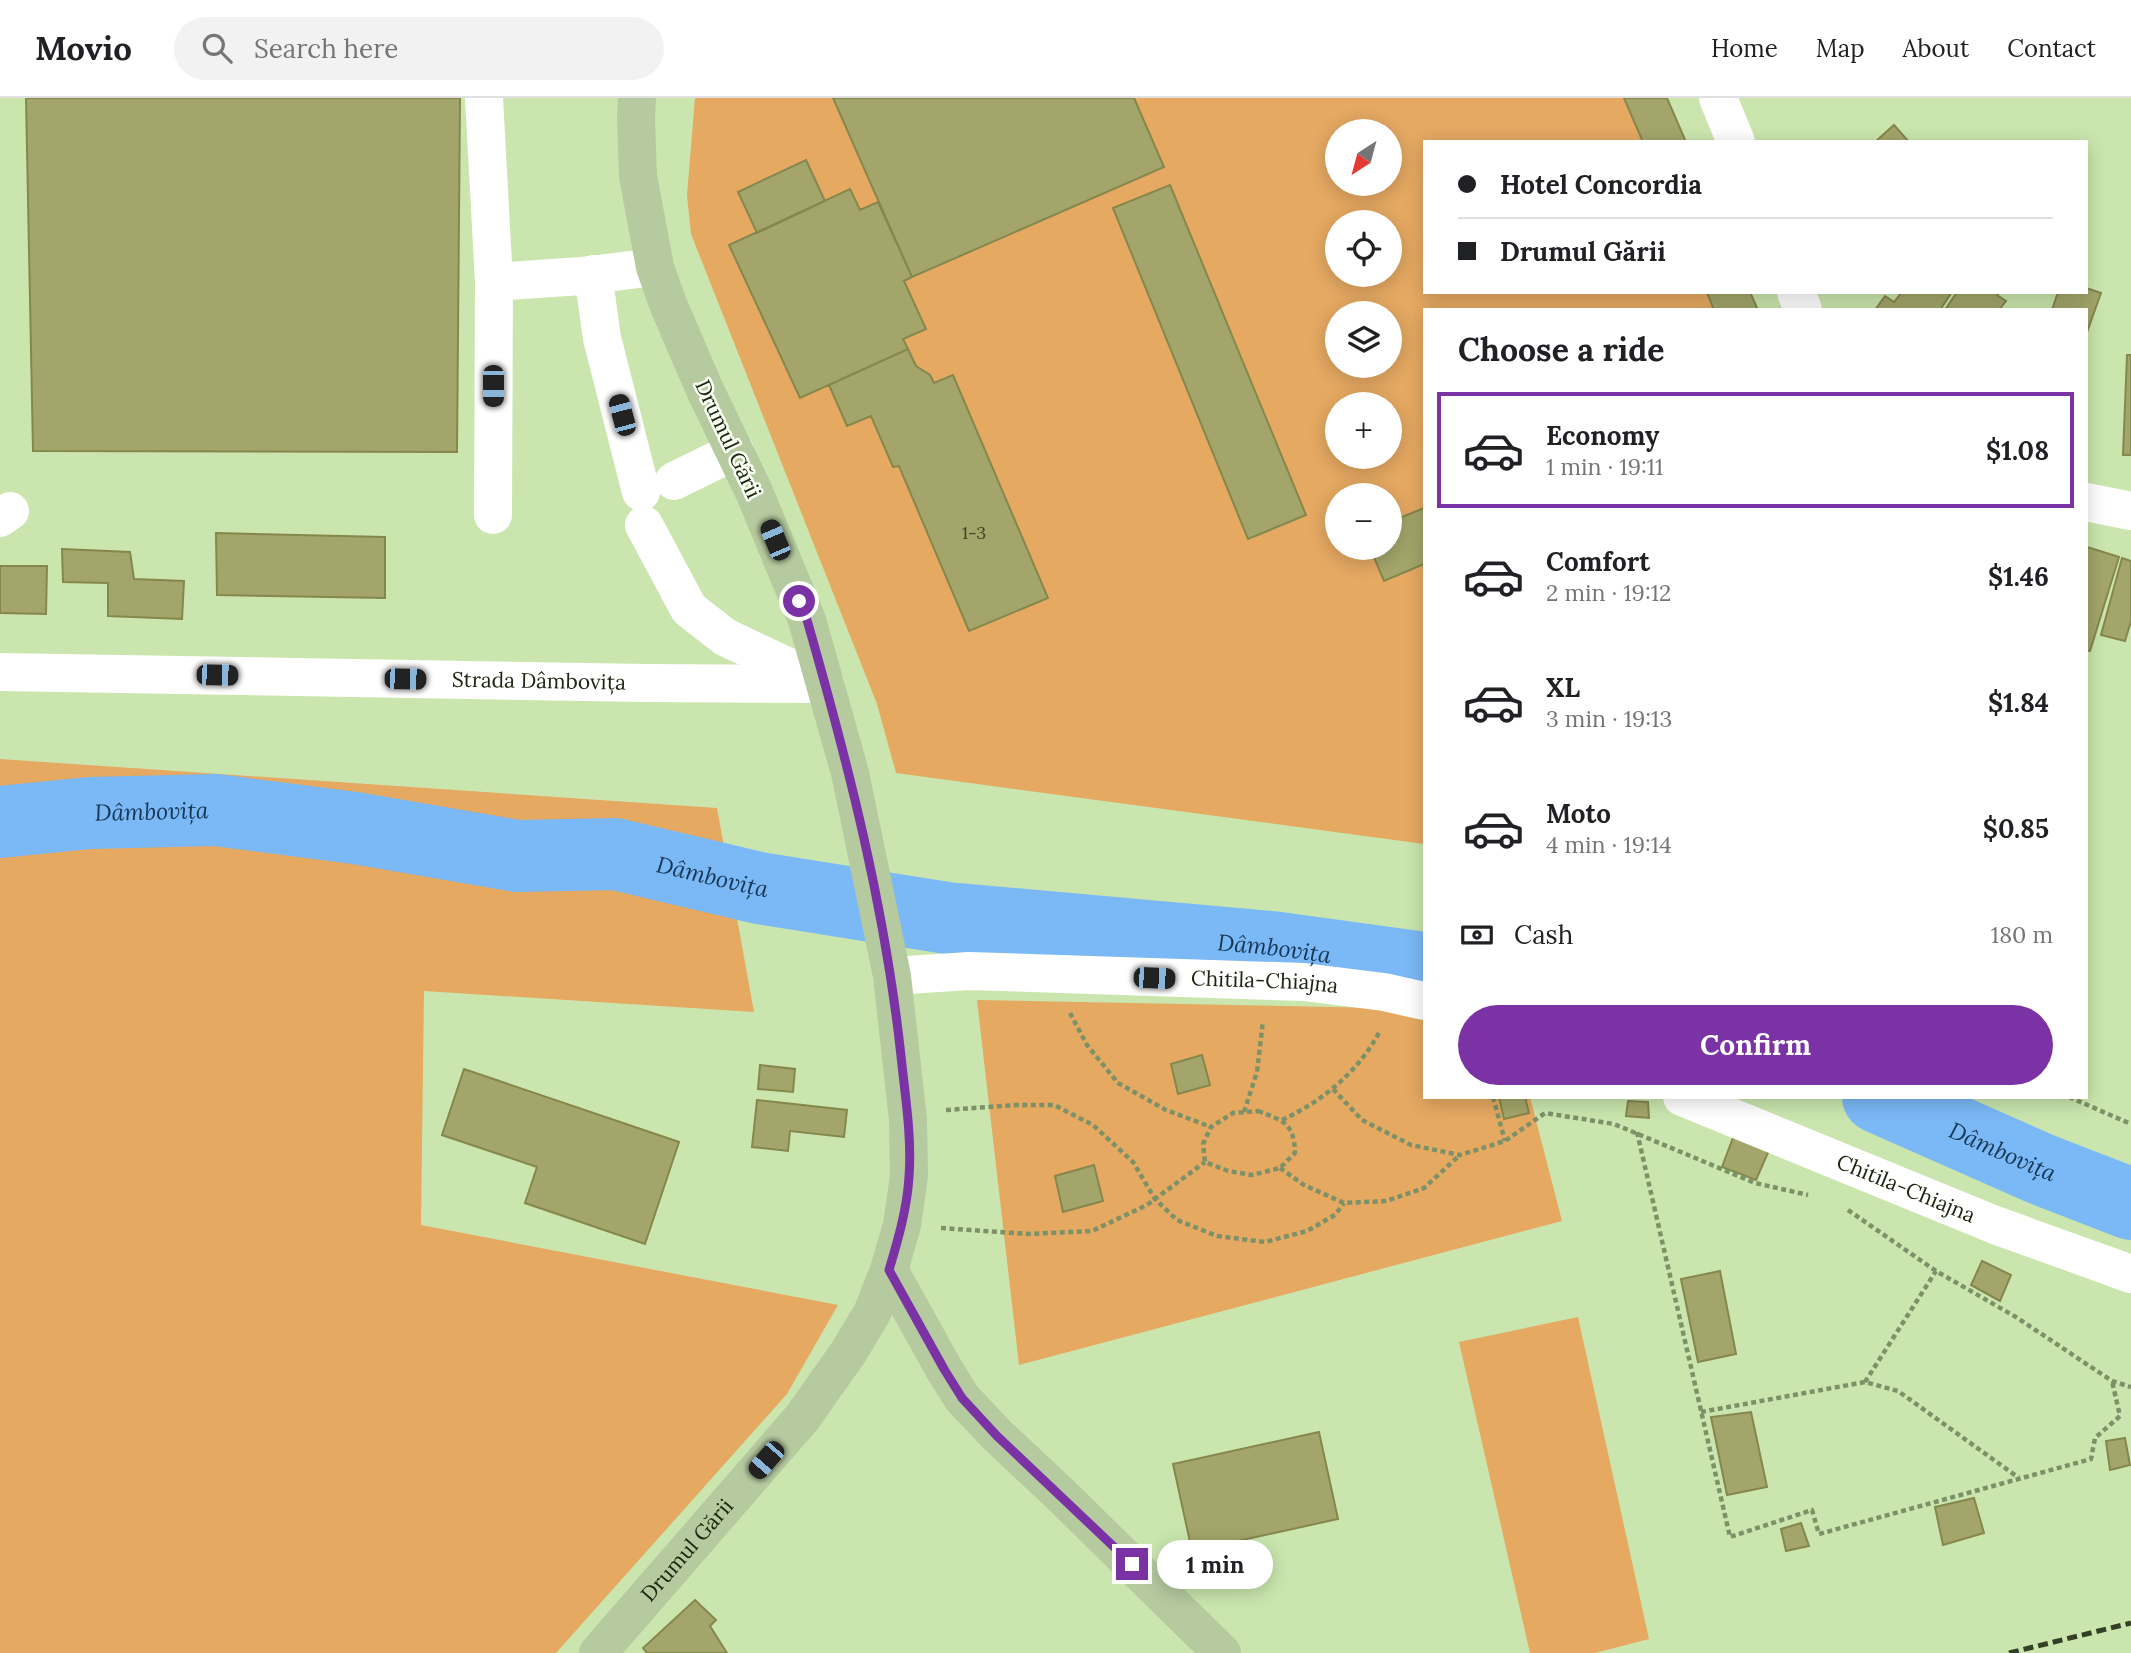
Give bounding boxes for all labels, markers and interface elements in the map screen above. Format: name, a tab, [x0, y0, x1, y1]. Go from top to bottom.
search box	[174, 17, 664, 80]
text: Movio	[35, 27, 132, 69]
icon: search	[198, 29, 236, 67]
text: Search here	[254, 32, 398, 65]
text: Home	[1711, 33, 1778, 64]
text: Map	[1816, 33, 1865, 64]
text: About	[1903, 33, 1969, 64]
text: Contact	[2007, 33, 2096, 64]
north arrow	[1325, 119, 1402, 196]
map controls	[1325, 119, 1402, 560]
text: Hotel Concordia	[1500, 168, 1702, 201]
button: locate	[1325, 210, 1402, 287]
text: Drumul Gării	[1500, 235, 1666, 268]
button: layers	[1325, 301, 1402, 378]
text: Choose a ride	[1458, 329, 1665, 370]
car	[483, 365, 504, 407]
street label: Drumul Gării	[689, 375, 768, 502]
car	[607, 392, 638, 438]
button: +	[1325, 392, 1402, 469]
icon: car	[1462, 419, 1525, 482]
text: Economy	[1546, 419, 1659, 452]
text: $1.08	[1986, 434, 2049, 467]
text: 1 min · 19:11	[1546, 452, 1663, 481]
button: −	[1325, 483, 1402, 560]
car	[758, 517, 793, 563]
house number: 1-3	[962, 521, 986, 544]
icon: car	[1462, 545, 1525, 608]
text: Comfort	[1546, 545, 1650, 578]
text: $1.46	[1988, 560, 2049, 593]
text: 2 min · 19:12	[1546, 578, 1671, 607]
route start	[783, 585, 815, 617]
car	[196, 664, 239, 686]
street label: Strada Dâmbovița	[452, 666, 626, 696]
car	[384, 668, 427, 690]
icon: car	[1462, 671, 1525, 734]
text: XL	[1546, 671, 1580, 704]
text: $1.84	[1988, 686, 2049, 719]
text: 3 min · 19:13	[1546, 704, 1672, 733]
water label: Dâmbovița	[94, 795, 209, 827]
icon: car	[1462, 797, 1525, 860]
text: Moto	[1546, 797, 1611, 830]
text: $0.85	[1983, 812, 2049, 845]
text: 4 min · 19:14	[1546, 830, 1672, 859]
water label: Dâmbovița	[654, 849, 771, 903]
icon: cash	[1458, 916, 1496, 954]
text: Cash	[1514, 918, 1573, 951]
text: 180 m	[1991, 920, 2053, 949]
water label: Dâmbovița	[1216, 927, 1333, 969]
street label: Chitila-Chiajna	[1191, 964, 1340, 999]
car	[1133, 967, 1176, 989]
button: Confirm	[1458, 1005, 2053, 1085]
water label: Dâmbovița	[1945, 1115, 2061, 1188]
street label: Chitila-Chiajna	[1833, 1148, 1980, 1229]
car	[745, 1437, 788, 1483]
street label: Drumul Gării	[635, 1493, 739, 1607]
callout: 1 min	[1156, 1540, 1272, 1588]
route end	[1116, 1548, 1148, 1580]
text: 1 min	[1186, 1550, 1244, 1579]

